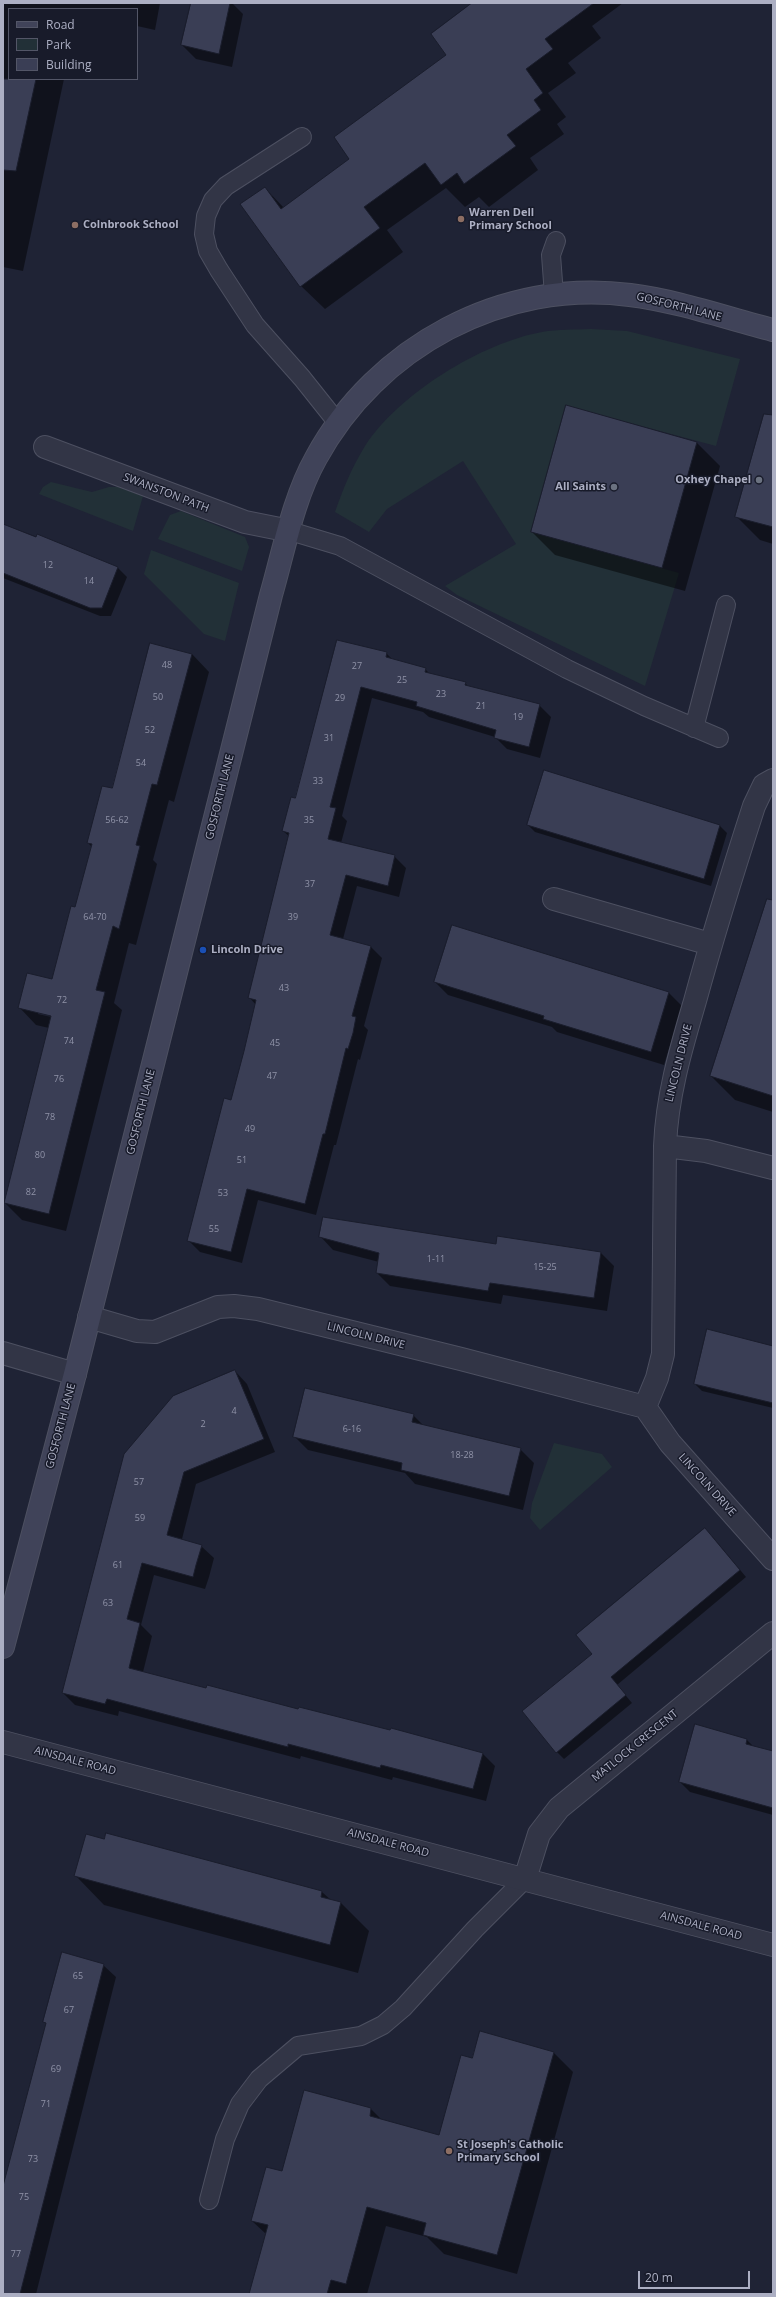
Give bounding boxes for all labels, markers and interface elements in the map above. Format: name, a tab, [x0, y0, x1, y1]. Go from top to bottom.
legend	[8, 8, 138, 80]
text: Road	[46, 16, 75, 33]
text: Park	[46, 36, 71, 53]
text: Building	[46, 56, 91, 73]
place label: Warren Dell Primary School	[469, 206, 552, 232]
marker: Warren Dell Primary School	[456, 214, 466, 224]
place label: Colnbrook School	[83, 218, 179, 232]
marker: Colnbrook School	[70, 220, 80, 230]
street label: GOSFORTH LANE	[635, 290, 723, 324]
street label: SWANSTON PATH	[121, 471, 211, 515]
place label: Oxhey Chapel	[675, 473, 751, 487]
marker: Oxhey Chapel	[754, 475, 764, 485]
place label: All Saints	[555, 480, 606, 494]
marker: All Saints	[609, 482, 619, 492]
house number: 12	[43, 560, 53, 570]
house number: 14	[84, 576, 94, 586]
house number: 48	[162, 660, 172, 670]
house number: 27	[352, 661, 362, 671]
house number: 25	[397, 675, 407, 685]
house number: 23	[436, 689, 446, 699]
house number: 50	[153, 692, 163, 702]
house number: 29	[335, 693, 345, 703]
house number: 21	[476, 701, 486, 711]
house number: 19	[513, 712, 523, 722]
house number: 52	[145, 725, 155, 735]
house number: 31	[324, 733, 334, 743]
street label: GOSFORTH LANE	[203, 753, 237, 841]
house number: 54	[136, 758, 146, 768]
house number: 33	[313, 776, 323, 786]
house number: 56-62	[105, 815, 129, 825]
house number: 35	[304, 815, 314, 825]
house number: 37	[305, 879, 315, 889]
house number: 64-70	[83, 912, 107, 922]
house number: 39	[288, 912, 298, 922]
place label: Lincoln Drive	[211, 943, 283, 957]
marker: Lincoln Drive	[198, 945, 208, 955]
house number: 43	[279, 983, 289, 993]
house number: 72	[57, 995, 67, 1005]
street label: LINCOLN DRIVE	[663, 1023, 695, 1103]
house number: 74	[64, 1036, 74, 1046]
house number: 45	[270, 1038, 280, 1048]
street label: GOSFORTH LANE	[124, 1068, 158, 1156]
house number: 47	[267, 1071, 277, 1081]
house number: 76	[54, 1074, 64, 1084]
house number: 78	[45, 1112, 55, 1122]
house number: 49	[245, 1124, 255, 1134]
house number: 80	[35, 1150, 45, 1160]
house number: 51	[237, 1155, 247, 1165]
house number: 82	[26, 1187, 36, 1197]
house number: 53	[218, 1188, 228, 1198]
house number: 55	[209, 1224, 219, 1234]
house number: 1-11	[427, 1254, 445, 1264]
house number: 15-25	[533, 1262, 557, 1272]
street label: LINCOLN DRIVE	[326, 1320, 406, 1352]
street label: GOSFORTH LANE	[43, 1382, 79, 1470]
house number: 4	[231, 1406, 237, 1416]
house number: 2	[200, 1419, 206, 1429]
house number: 6-16	[343, 1424, 361, 1434]
house number: 18-28	[450, 1450, 474, 1460]
street label: LINCOLN DRIVE	[675, 1451, 739, 1519]
house number: 57	[134, 1477, 144, 1487]
house number: 59	[135, 1513, 145, 1523]
house number: 61	[113, 1560, 123, 1570]
house number: 63	[103, 1598, 113, 1608]
street label: MATLOCK CRESCENT	[589, 1707, 681, 1785]
street label: AINSDALE ROAD	[33, 1744, 117, 1778]
street label: AINSDALE ROAD	[346, 1826, 430, 1860]
street label: AINSDALE ROAD	[659, 1909, 743, 1943]
house number: 65	[73, 1971, 83, 1981]
house number: 67	[64, 2005, 74, 2015]
house number: 69	[51, 2064, 61, 2074]
house number: 71	[41, 2099, 51, 2109]
place label: St Joseph's Catholic Primary School	[457, 2138, 563, 2164]
marker: St Joseph's Catholic Primary School	[444, 2146, 454, 2156]
house number: 73	[28, 2154, 38, 2164]
house number: 75	[19, 2192, 29, 2202]
house number: 77	[11, 2249, 21, 2259]
scale bar	[640, 2263, 752, 2289]
text: 20 m	[645, 2269, 673, 2286]

